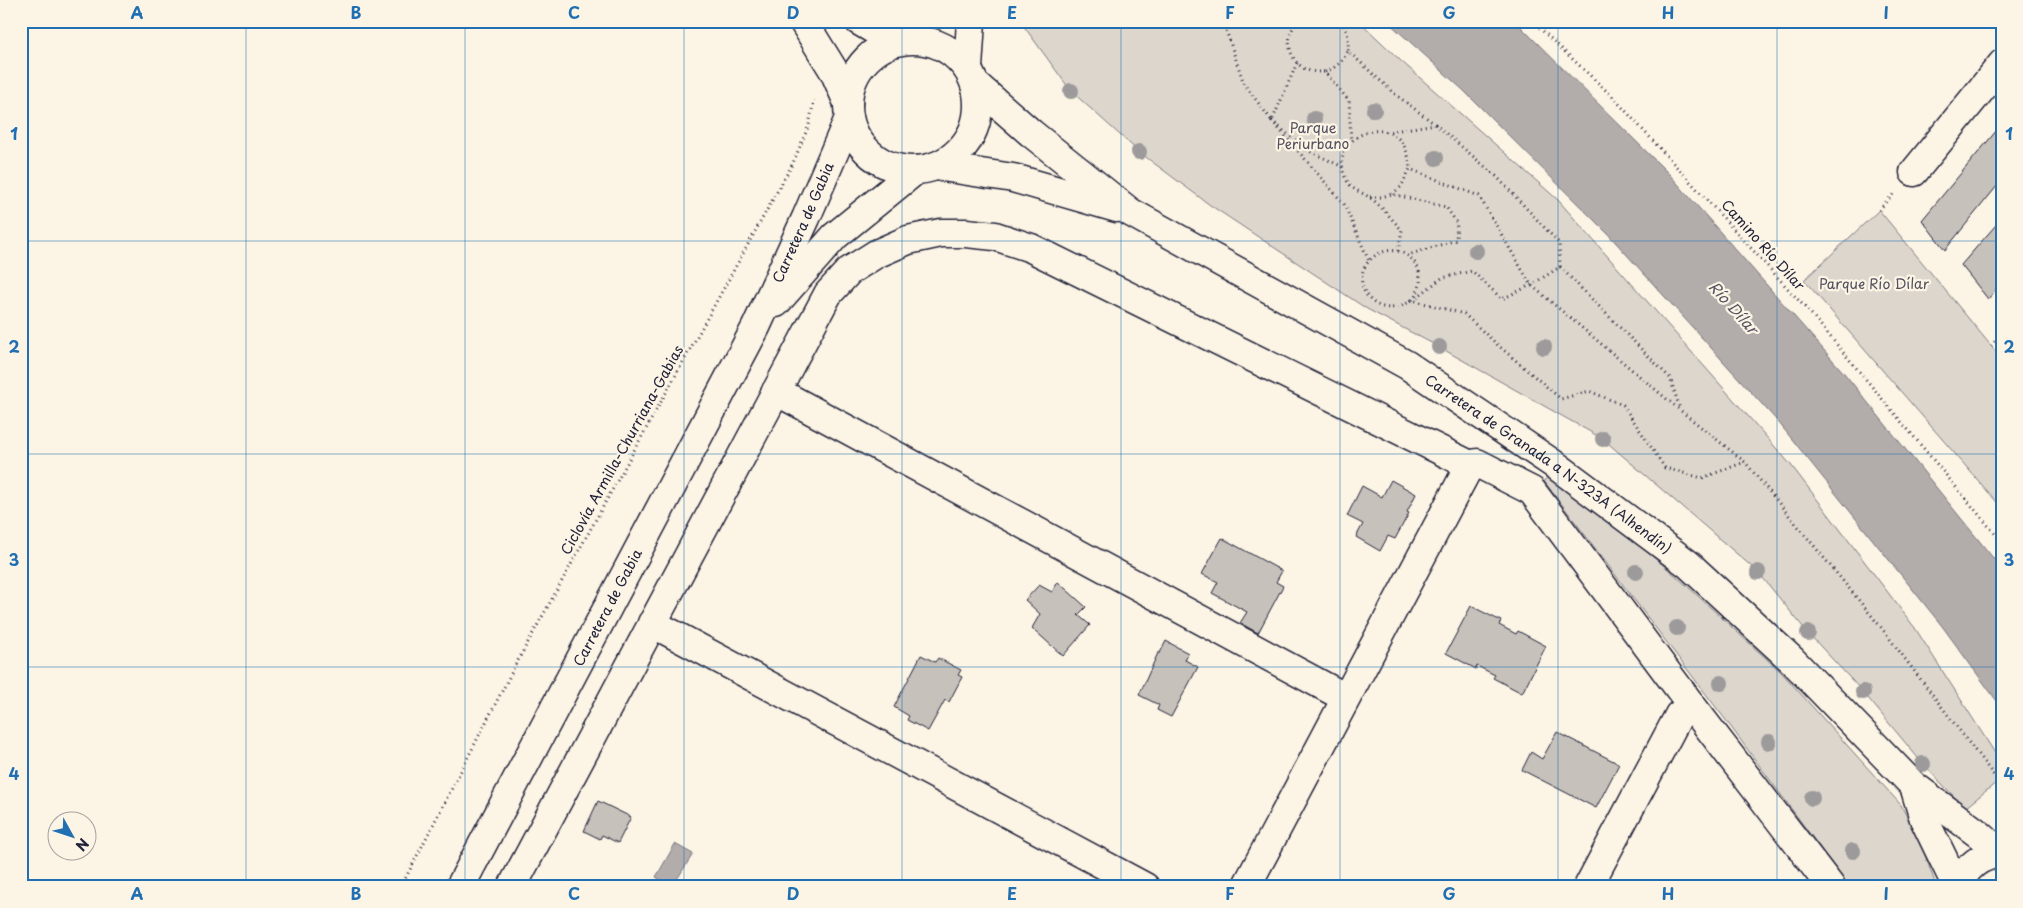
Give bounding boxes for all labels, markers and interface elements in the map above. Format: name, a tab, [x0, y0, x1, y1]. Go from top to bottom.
text: A	[131, 0, 144, 24]
text: B	[351, 0, 362, 24]
text: C	[568, 0, 580, 24]
text: D	[787, 0, 799, 24]
text: E	[1007, 0, 1017, 24]
text: F	[1225, 0, 1235, 24]
text: G	[1442, 0, 1456, 24]
text: H	[1662, 0, 1674, 24]
text: I	[1883, 0, 1889, 24]
park label: Parque Periurbano	[1277, 117, 1350, 154]
text: 1	[10, 121, 18, 145]
text: 1	[2005, 121, 2013, 145]
street label: Carretera de Gabia	[767, 158, 839, 286]
street label: Camino Río Dílar	[1717, 195, 1810, 295]
park label: Parque Río Dílar	[1819, 273, 1930, 294]
water label: Río Dílar	[1704, 275, 1766, 340]
text: 2	[8, 334, 20, 358]
text: 2	[2003, 334, 2015, 358]
street label: Ciclovía Armilla-Churriana-Gabias	[555, 341, 688, 558]
street label: Carretera de Granada a N-323A (Alhendín)	[1421, 369, 1676, 558]
street label: Carretera de Gabia	[568, 545, 647, 670]
text: 3	[9, 547, 19, 571]
text: 3	[2004, 547, 2014, 571]
text: 4	[9, 761, 20, 785]
text: 4	[2004, 761, 2015, 785]
north arrow	[48, 810, 98, 860]
text: N	[71, 834, 94, 856]
text: A	[131, 881, 144, 905]
text: B	[351, 881, 362, 905]
text: C	[568, 881, 580, 905]
text: D	[787, 881, 799, 905]
text: E	[1007, 881, 1017, 905]
text: F	[1225, 881, 1235, 905]
text: G	[1442, 881, 1456, 905]
text: H	[1662, 881, 1674, 905]
text: I	[1883, 881, 1889, 905]

